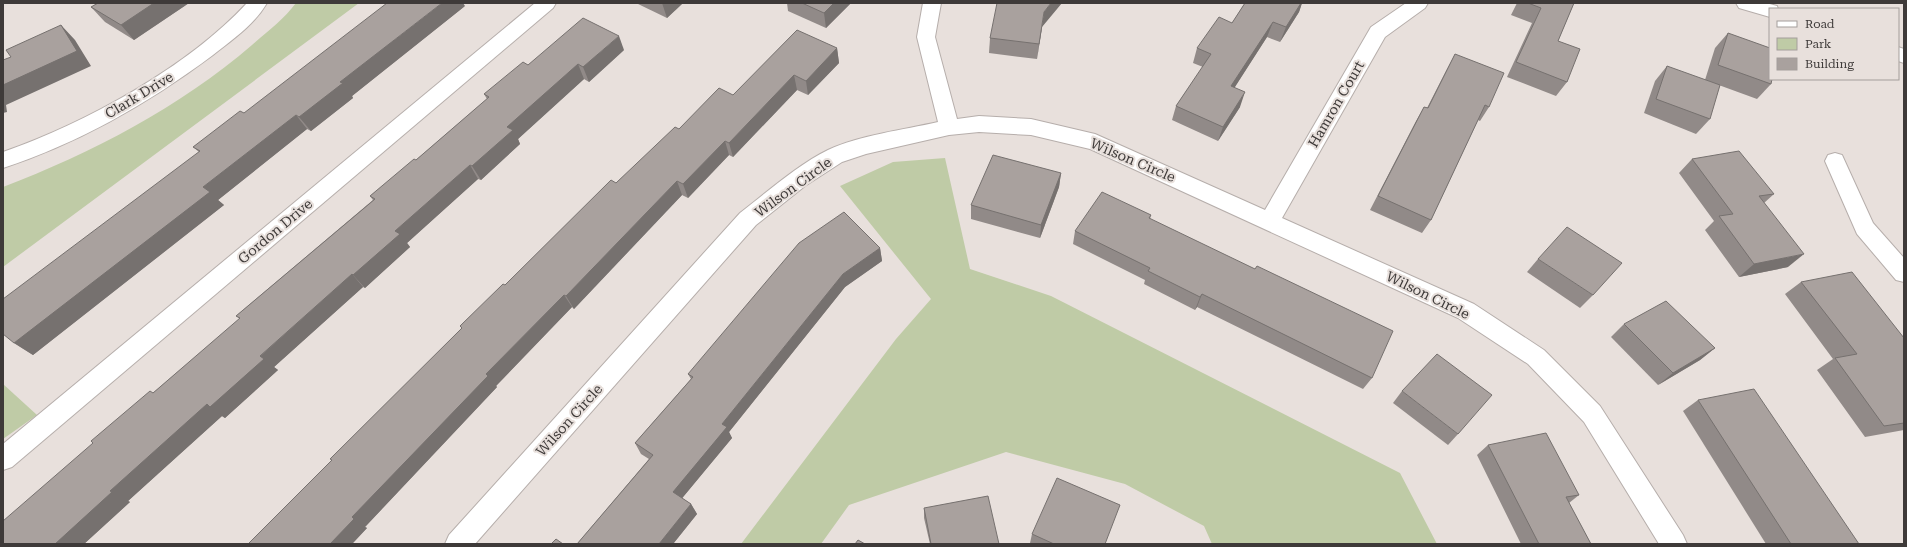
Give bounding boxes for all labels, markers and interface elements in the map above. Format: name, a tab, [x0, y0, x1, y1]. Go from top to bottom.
legend	[1769, 8, 1899, 80]
text: Road	[1805, 17, 1835, 31]
text: Park	[1805, 37, 1832, 51]
text: Building	[1805, 57, 1854, 71]
street label: Hamron Court	[1305, 58, 1367, 150]
street label: Clark Drive	[102, 68, 176, 122]
street label: Wilson Circle	[1088, 135, 1178, 185]
street label: Wilson Circle	[752, 154, 835, 220]
street label: Gordon Drive	[235, 195, 316, 267]
street label: Wilson Circle	[1384, 268, 1473, 322]
street label: Wilson Circle	[533, 381, 606, 459]

